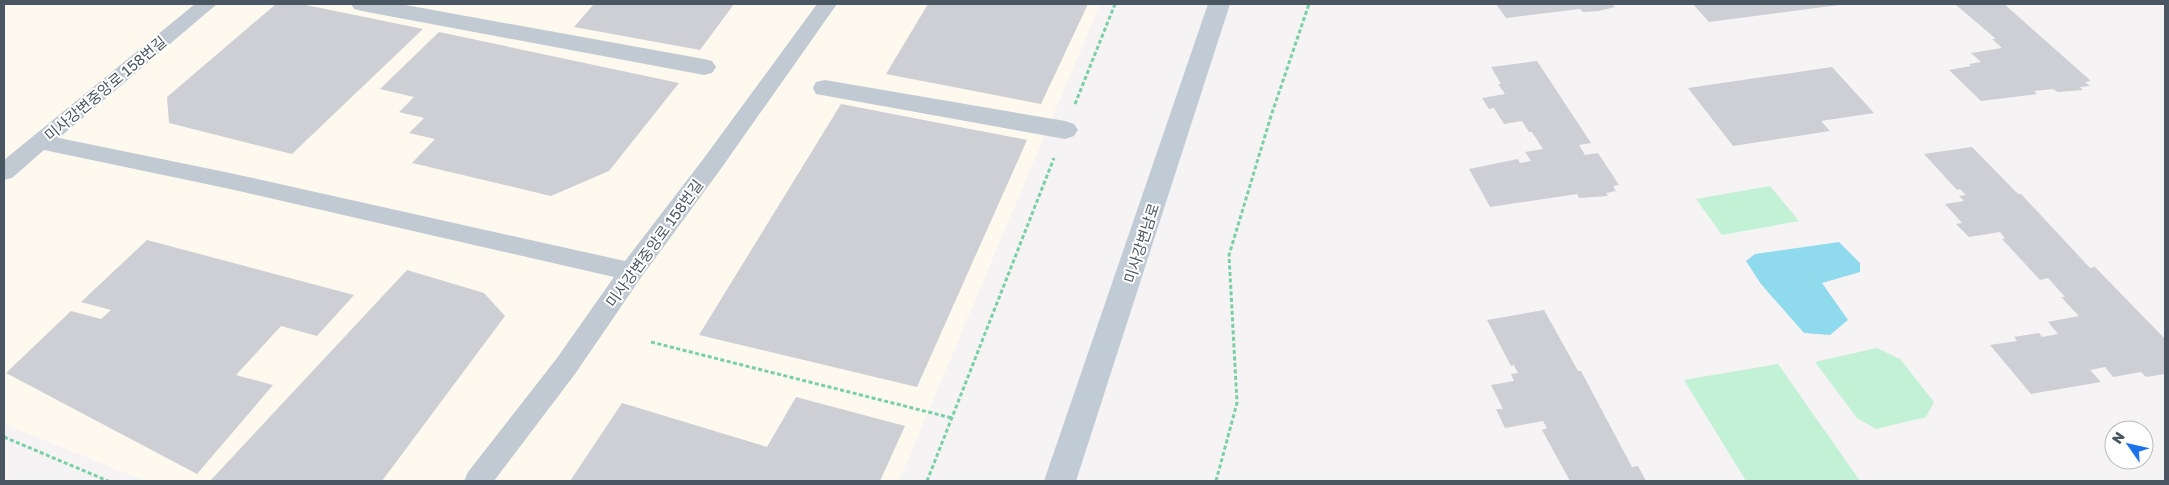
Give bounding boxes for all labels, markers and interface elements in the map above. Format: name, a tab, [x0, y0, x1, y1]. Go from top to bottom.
street label: 미사강변중앙로 158번길	[41, 32, 169, 144]
street label: 미사강변중앙로 158번길	[602, 176, 706, 310]
street label: 미사강변남로	[1120, 201, 1162, 285]
north arrow	[2104, 420, 2154, 470]
text: N	[2108, 428, 2128, 447]

